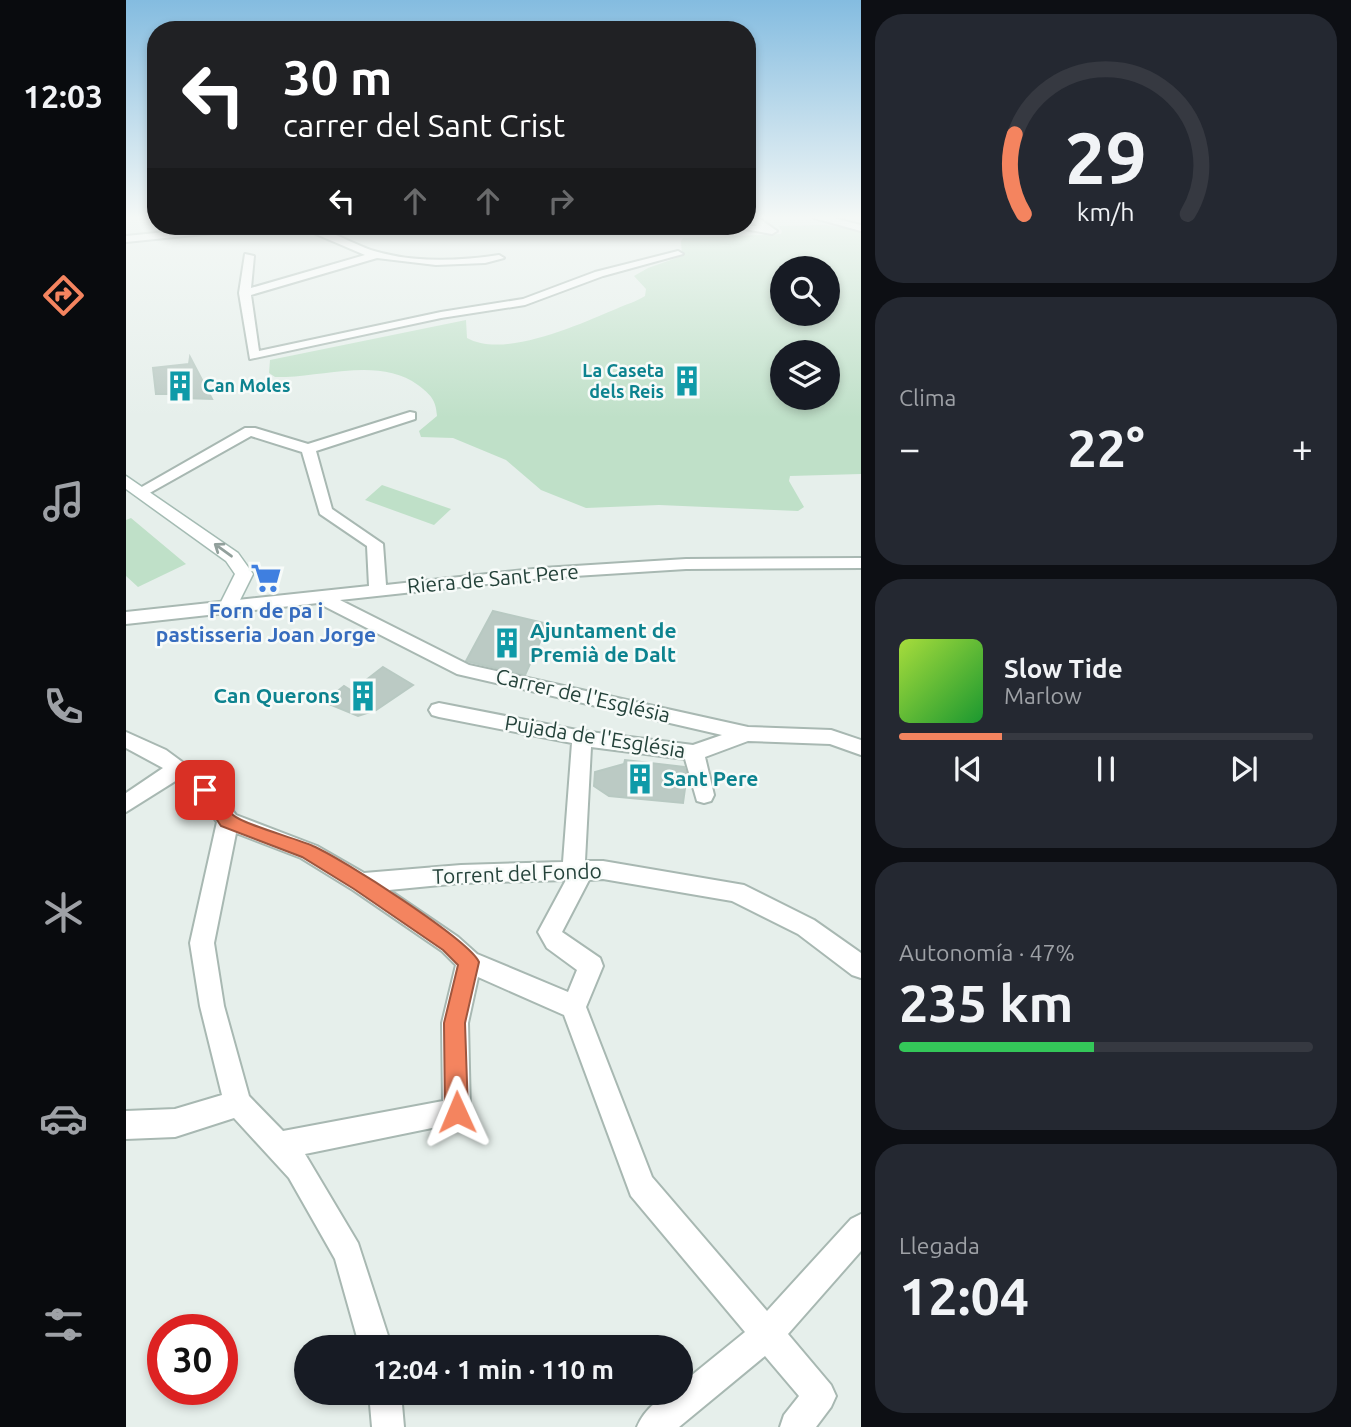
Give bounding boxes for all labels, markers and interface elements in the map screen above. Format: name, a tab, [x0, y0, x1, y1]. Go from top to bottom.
icon: left	[168, 49, 259, 140]
text: 30 m	[283, 49, 392, 104]
text: 12:03	[23, 78, 103, 114]
text: carrer del Sant Crist	[283, 107, 565, 143]
text: 29	[1065, 117, 1147, 199]
icon: left	[323, 182, 361, 220]
icon: ahead	[396, 182, 434, 220]
icon: ahead	[469, 182, 507, 220]
icon: right	[542, 182, 580, 220]
text: km/h	[1077, 198, 1135, 226]
map controls	[770, 256, 840, 410]
button: search	[770, 256, 840, 326]
icon: directions	[39, 271, 88, 320]
button: layers	[770, 340, 840, 410]
place label: La Caseta dels Reis	[582, 360, 664, 401]
building icon: La Caseta dels Reis	[670, 364, 704, 398]
building icon: Can Moles	[163, 369, 197, 403]
place label: Can Moles	[203, 375, 290, 395]
text: Clima	[899, 385, 956, 410]
text: 22°	[1067, 419, 1145, 477]
text: −	[899, 427, 920, 469]
text: +	[1292, 427, 1313, 469]
icon: music	[39, 477, 88, 526]
one-way arrow	[214, 543, 233, 557]
street label: Riera de Sant Pere	[406, 559, 580, 597]
supermarket icon: Forn de pa i pastisseria Joan Jorge	[249, 561, 283, 595]
place label: Forn de pa i pastisseria Joan Jorge	[156, 598, 376, 646]
place label: Ajuntament de Premià de Dalt	[530, 618, 677, 666]
building icon: Ajuntament de Premià de Dalt	[490, 626, 524, 660]
text: Slow Tide	[1004, 654, 1123, 683]
street label: Carrer de l'Església	[494, 663, 673, 727]
building icon: Can Querons	[346, 679, 380, 713]
icon: phone	[39, 682, 88, 731]
place label: Can Querons	[214, 683, 340, 707]
text: Marlow	[1004, 683, 1082, 708]
street label: Pujada de l'Església	[503, 710, 687, 762]
icon: previous	[949, 750, 987, 788]
icon: pause	[1087, 750, 1125, 788]
icon: next	[1225, 750, 1263, 788]
pin	[175, 760, 235, 820]
building icon: Sant Pere	[623, 762, 657, 796]
place label: Sant Pere	[663, 766, 758, 790]
icon: arrive	[186, 771, 224, 809]
street label: Torrent del Fondo	[432, 858, 602, 888]
icon: climate	[39, 888, 88, 937]
text: Autonomía · 47%	[899, 940, 1075, 965]
text: 235 km	[899, 974, 1073, 1032]
position arrow	[420, 1075, 494, 1149]
icon: car	[39, 1094, 88, 1143]
text: Llegada	[899, 1233, 980, 1258]
text: 12:04	[899, 1267, 1029, 1325]
icon: filters	[39, 1300, 88, 1349]
speed limit sign: 30	[147, 1314, 238, 1405]
text: 12:04 · 1 min · 110 m	[373, 1355, 614, 1384]

